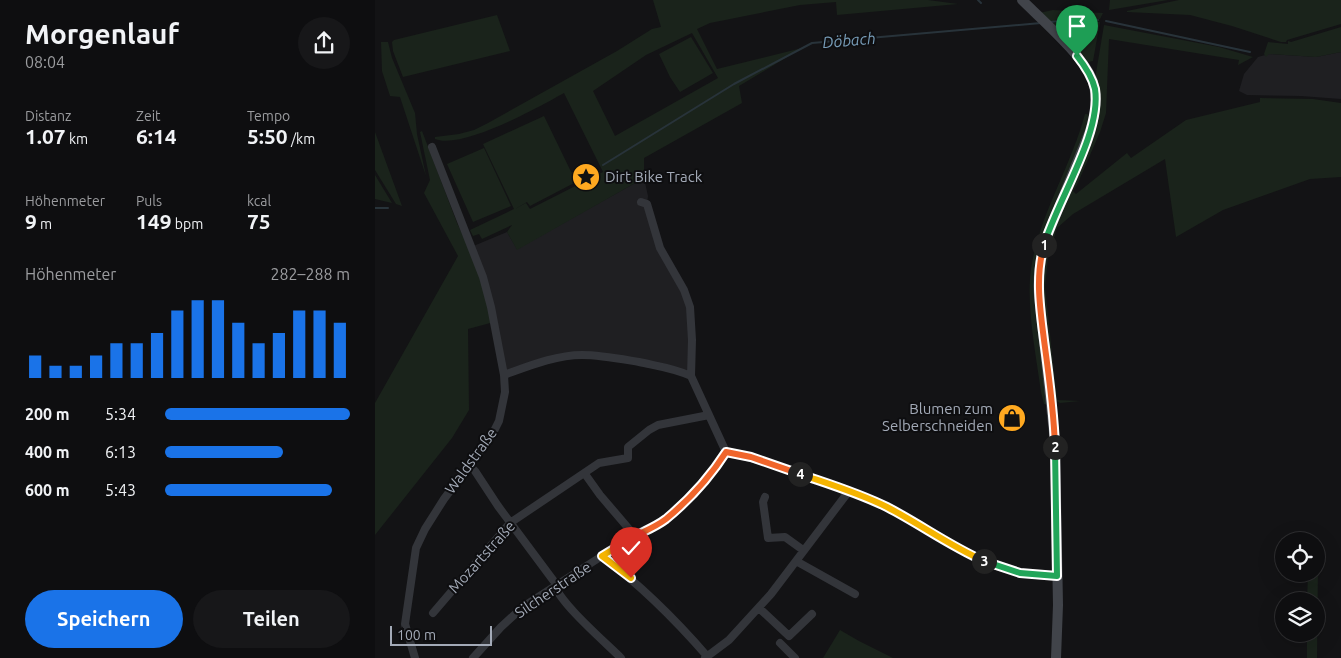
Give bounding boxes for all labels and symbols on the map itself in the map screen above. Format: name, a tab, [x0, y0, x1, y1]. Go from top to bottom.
pin	[1056, 5, 1098, 56]
water label: Döbach	[822, 29, 876, 51]
place icon: Dirt Bike Track	[571, 162, 601, 192]
place label: Dirt Bike Track	[605, 168, 703, 185]
pin: 1	[1031, 232, 1057, 258]
place label: Blumen zum Selberschneiden	[882, 400, 993, 434]
shop icon: Blumen zum Selberschneiden	[997, 403, 1027, 433]
street label: Waldstraße	[441, 425, 500, 497]
pin: 2	[1043, 434, 1067, 460]
pin: 4	[787, 462, 813, 486]
street label: Mozartstraße	[445, 517, 518, 596]
pin	[610, 527, 652, 578]
pin: 3	[971, 548, 997, 574]
street label: Silcherstraße	[511, 558, 594, 621]
scale bar	[390, 623, 493, 646]

